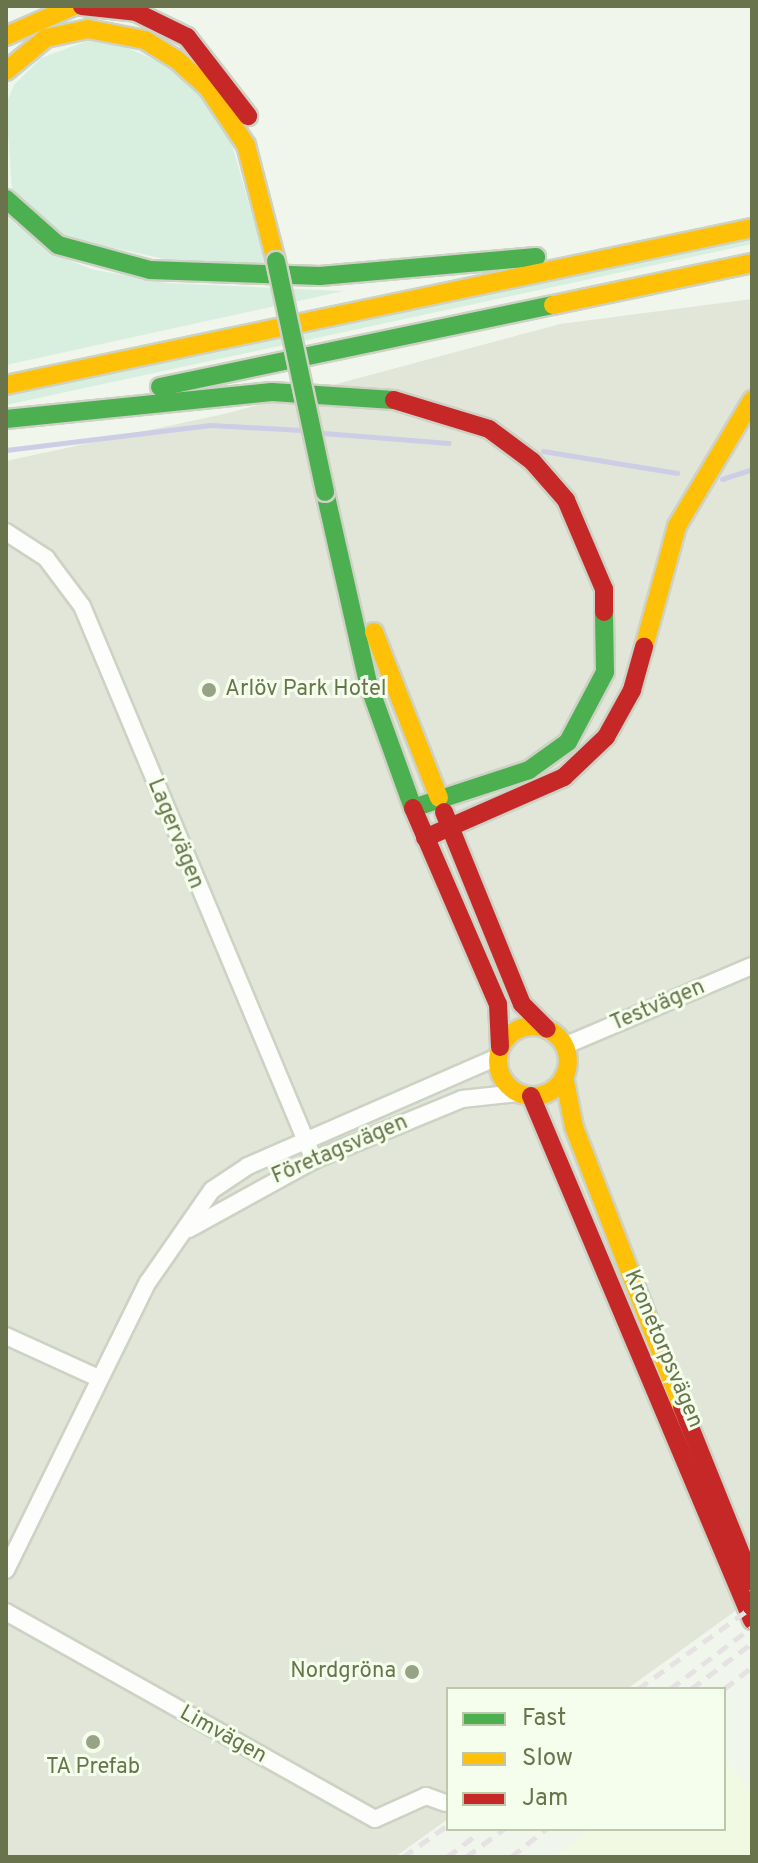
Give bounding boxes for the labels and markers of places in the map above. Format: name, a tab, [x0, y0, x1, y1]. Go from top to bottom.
place label: Arlöv Park Hotel	[225, 677, 387, 703]
marker: Arlöv Park Hotel	[200, 681, 218, 699]
place label: Nordgröna	[290, 1659, 396, 1685]
marker: Nordgröna	[403, 1663, 421, 1681]
marker: TA Prefab	[84, 1733, 102, 1751]
place label: TA Prefab	[46, 1755, 140, 1781]

